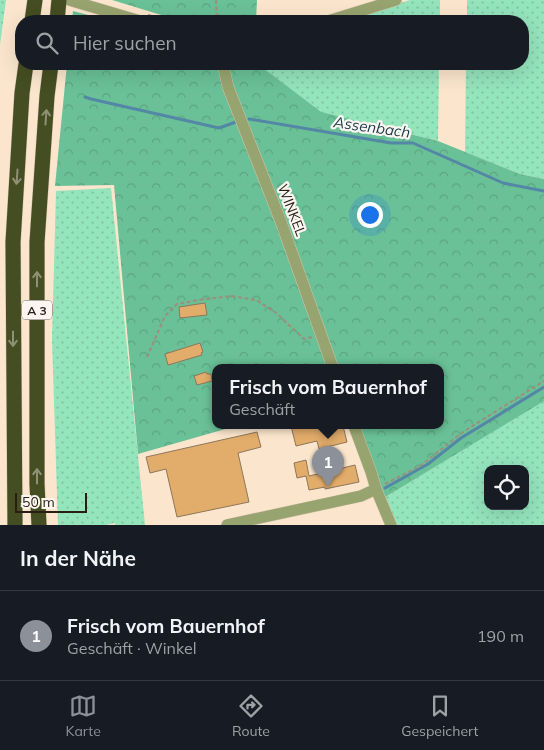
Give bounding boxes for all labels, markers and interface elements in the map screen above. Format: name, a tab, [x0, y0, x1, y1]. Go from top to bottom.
search box	[15, 15, 529, 70]
icon: search	[33, 29, 61, 57]
text: Hier suchen	[73, 31, 177, 55]
one-way arrow	[41, 109, 50, 125]
water label: Assenbach	[332, 112, 412, 142]
one-way arrow	[12, 168, 22, 184]
street label: WINKEL	[274, 181, 310, 239]
your location	[357, 202, 383, 228]
one-way arrow	[32, 271, 42, 288]
road number: A 3	[22, 300, 52, 320]
one-way arrow	[8, 330, 18, 347]
popup	[212, 364, 444, 429]
text: Frisch vom Bauernhof	[229, 375, 427, 399]
text: Geschäft	[229, 399, 295, 419]
pin: 1	[312, 446, 344, 487]
map controls	[484, 465, 529, 510]
button: locate	[484, 465, 529, 510]
one-way arrow	[32, 469, 42, 485]
scale bar	[15, 490, 88, 513]
text: 50 m	[22, 493, 55, 511]
text: In der Nähe	[20, 545, 136, 571]
text: Frisch vom Bauernhof	[67, 614, 265, 638]
text: 1	[31, 626, 41, 646]
text: 190 m	[477, 626, 524, 646]
text: Geschäft · Winkel	[67, 638, 196, 658]
tab: Karte	[66, 692, 101, 740]
tab: Route	[232, 692, 270, 740]
tab: Gespeichert	[401, 692, 478, 740]

